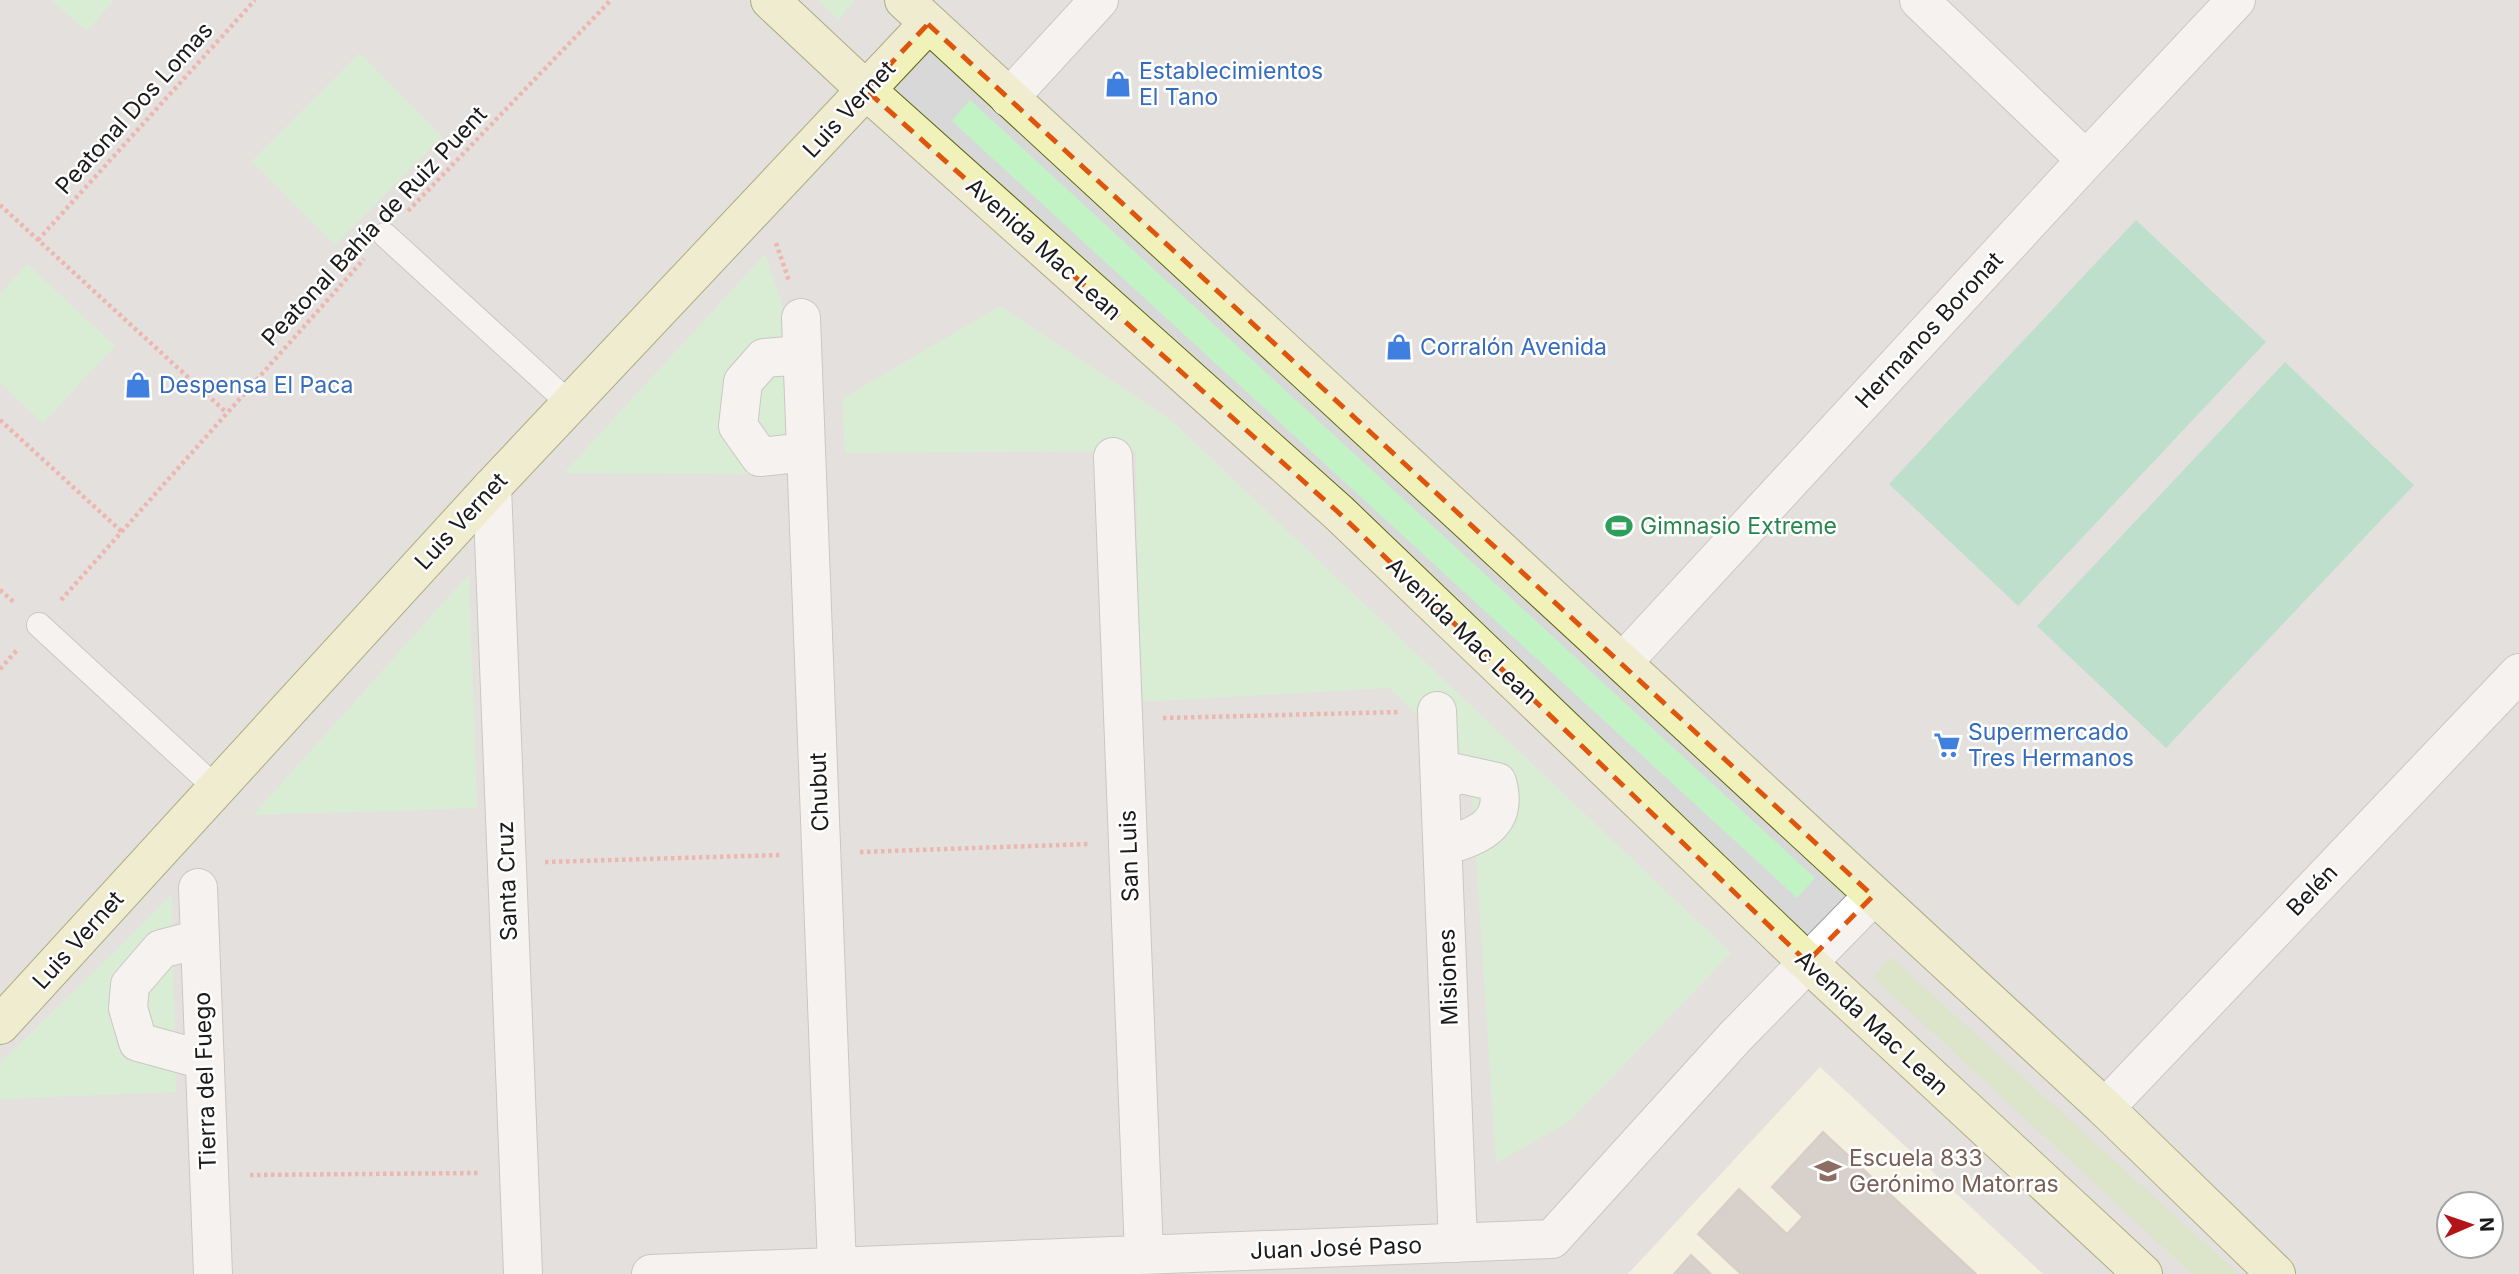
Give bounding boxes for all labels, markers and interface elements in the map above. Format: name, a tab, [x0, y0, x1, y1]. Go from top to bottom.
street label: Peatonal Dos Lomas	[49, 16, 219, 200]
street label: Luis Vernet	[797, 54, 901, 163]
place label: Establecimientos El Tano	[1139, 57, 1323, 111]
shop icon: Establecimientos El Tano	[1103, 69, 1133, 99]
street label: Peatonal Bahía de Ruiz Puent	[256, 100, 493, 352]
street label: Avenida Mac Lean	[961, 172, 1127, 326]
street label: Hermanos Boronat	[1849, 246, 2009, 414]
shop icon: Corralón Avenida	[1384, 332, 1414, 362]
place label: Corralón Avenida	[1420, 333, 1607, 361]
shop icon: Despensa El Paca	[123, 370, 153, 400]
place label: Despensa El Paca	[159, 371, 354, 399]
street label: Luis Vernet	[409, 466, 513, 575]
sports icon: Gimnasio Extreme	[1604, 511, 1634, 541]
place label: Gimnasio Extreme	[1640, 512, 1837, 540]
street label: Avenida Mac Lean	[1381, 552, 1543, 710]
place label: Supermercado Tres Hermanos	[1968, 718, 2134, 772]
supermarket icon: Supermercado Tres Hermanos	[1932, 730, 1962, 760]
street label: Chubut	[804, 751, 834, 832]
street label: San Luis	[1113, 810, 1145, 902]
street label: Santa Cruz	[491, 821, 523, 941]
street label: Belén	[2281, 858, 2343, 922]
street label: Luis Vernet	[27, 885, 130, 995]
street label: Misiones	[1432, 928, 1464, 1026]
street label: Avenida Mac Lean	[1790, 945, 1954, 1101]
street label: Tierra del Fuego	[188, 991, 222, 1171]
place label: Escuela 833 Gerónimo Matorras	[1849, 1144, 2059, 1198]
school or university icon: Escuela 833 Gerónimo Matorras	[1813, 1156, 1843, 1186]
north arrow	[2435, 1190, 2505, 1260]
text: N	[2475, 1217, 2498, 1232]
street label: Juan José Paso	[1249, 1231, 1423, 1265]

